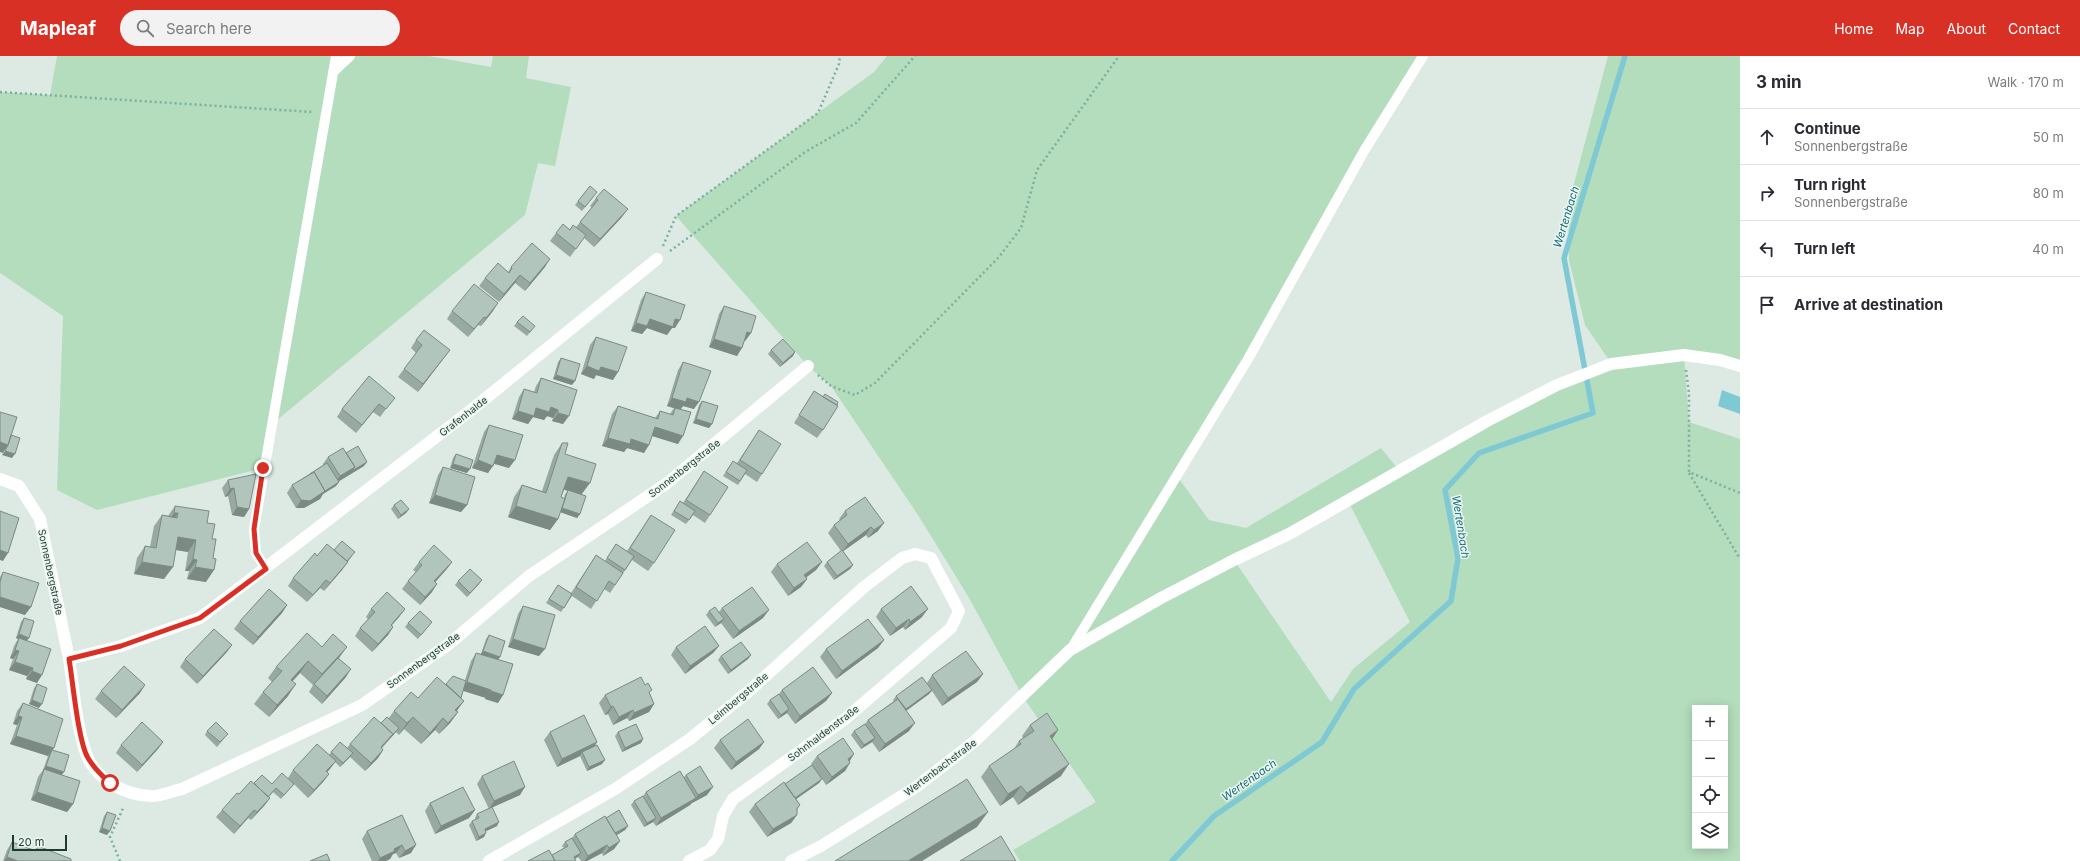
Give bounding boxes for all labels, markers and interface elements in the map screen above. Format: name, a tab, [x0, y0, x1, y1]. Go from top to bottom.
search box	[120, 10, 400, 46]
text: Mapleaf	[20, 17, 96, 40]
icon: search	[134, 17, 156, 39]
text: Search here	[166, 19, 252, 38]
text: Home	[1834, 20, 1873, 37]
text: Map	[1895, 20, 1925, 37]
text: About	[1947, 20, 1986, 37]
text: Contact	[2008, 20, 2060, 37]
text: 3 min	[1756, 72, 1802, 92]
text: Walk · 170 m	[1988, 74, 2064, 90]
text: Continue	[1794, 119, 1861, 138]
icon: ahead	[1756, 126, 1778, 148]
text: 50 m	[2033, 129, 2064, 145]
text: Sonnenbergstraße	[1794, 138, 1908, 154]
text: Turn right	[1794, 175, 1866, 194]
icon: right	[1756, 182, 1778, 204]
water label: Wertenbach	[1550, 184, 1582, 249]
text: 80 m	[2033, 185, 2064, 201]
text: Sonnenbergstraße	[1794, 194, 1908, 210]
icon: left	[1756, 238, 1778, 260]
text: Turn left	[1794, 239, 1855, 258]
text: 40 m	[2032, 241, 2064, 257]
icon: arrive	[1756, 294, 1778, 316]
text: Arrive at destination	[1794, 295, 1943, 314]
street label: Grafenhalde	[436, 393, 490, 439]
street label: Sonnenbergstraße	[646, 436, 722, 500]
route end	[254, 459, 272, 477]
water label: Wertenbach	[1449, 495, 1473, 560]
street label: Sonnenbergstraße	[36, 528, 66, 616]
street label: Sonnenbergstraße	[384, 629, 462, 691]
street label: Leimbergstraße	[706, 669, 770, 726]
street label: Sohnhaldenstraße	[785, 702, 861, 764]
map controls	[1692, 705, 1728, 849]
button: +	[1692, 705, 1728, 741]
street label: Wertenbachstraße	[901, 736, 979, 798]
button: −	[1692, 741, 1728, 777]
water label: Wertenbach	[1219, 756, 1279, 804]
route start	[101, 774, 119, 792]
button: locate	[1692, 777, 1728, 813]
button: layers	[1692, 813, 1728, 849]
scale bar	[12, 833, 67, 852]
text: 20 m	[18, 835, 44, 849]

